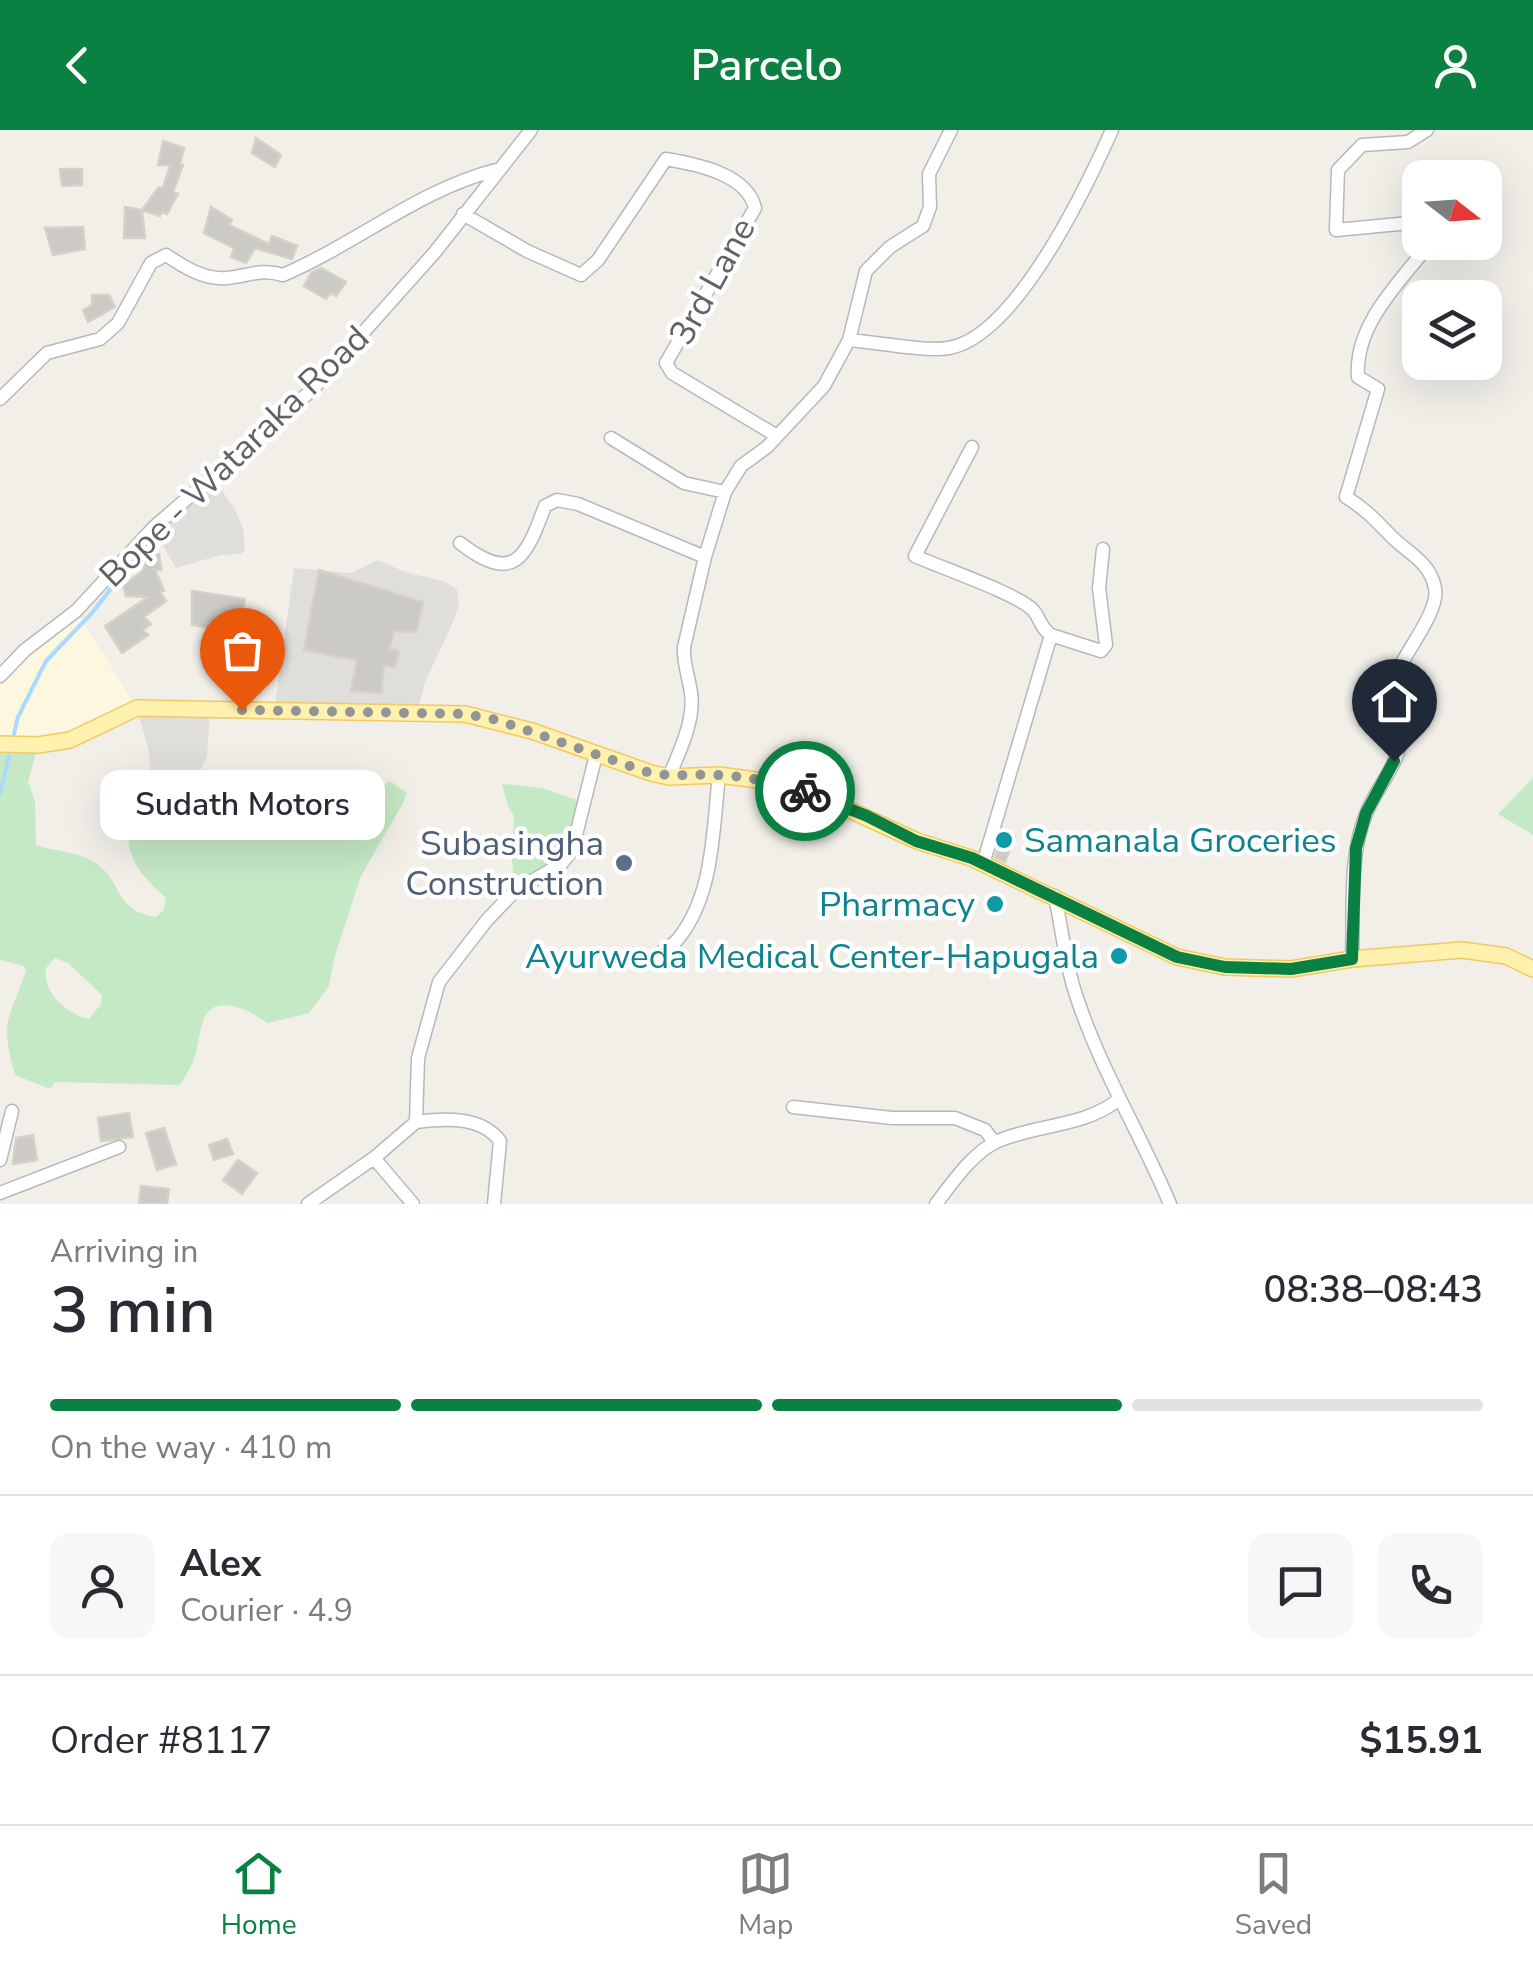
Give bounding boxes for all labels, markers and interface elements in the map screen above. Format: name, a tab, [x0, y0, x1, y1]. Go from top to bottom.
text: Parcelo	[690, 35, 843, 96]
icon: back	[50, 38, 105, 93]
icon: person	[1428, 38, 1483, 93]
north arrow	[1402, 160, 1502, 260]
map controls	[1402, 160, 1502, 380]
street label: 3rd Lane	[658, 209, 767, 353]
button: layers	[1402, 280, 1502, 380]
street label: Bope - Wataraka Road	[89, 315, 379, 598]
pin	[200, 608, 285, 711]
icon: bag	[215, 623, 270, 678]
pin	[1352, 659, 1437, 762]
icon: home	[1367, 674, 1422, 729]
courier	[755, 741, 855, 841]
icon: bike	[778, 764, 833, 819]
callout: Sudath Motors	[100, 770, 384, 840]
text: Sudath Motors	[135, 783, 350, 826]
place label: Samanala Groceries	[1024, 817, 1337, 864]
place label: Subasingha Construction	[405, 820, 604, 907]
marker: Samanala Groceries	[993, 829, 1015, 851]
marker: Subasingha Construction	[613, 852, 635, 874]
place label: Pharmacy	[819, 881, 975, 928]
marker: Pharmacy	[984, 893, 1006, 915]
place label: Ayurweda Medical Center-Hapugala	[525, 933, 1099, 980]
marker: Ayurweda Medical Center-Hapugala	[1108, 945, 1130, 967]
text: Arriving in	[50, 1230, 198, 1273]
text: 08:38–08:43	[1264, 1264, 1483, 1315]
text: 3 min	[50, 1266, 216, 1355]
text: On the way · 410 m	[50, 1426, 332, 1469]
button: person	[50, 1533, 155, 1638]
button: chat	[1248, 1533, 1353, 1638]
button: phone	[1378, 1533, 1483, 1638]
text: Alex	[180, 1538, 261, 1589]
text: Courier · 4.9	[180, 1589, 353, 1632]
text: Order #8117	[50, 1715, 272, 1766]
text: $15.91	[1360, 1715, 1483, 1766]
tab: Home	[221, 1846, 297, 1944]
tab: Map	[738, 1846, 793, 1944]
tab: Saved	[1235, 1846, 1312, 1944]

